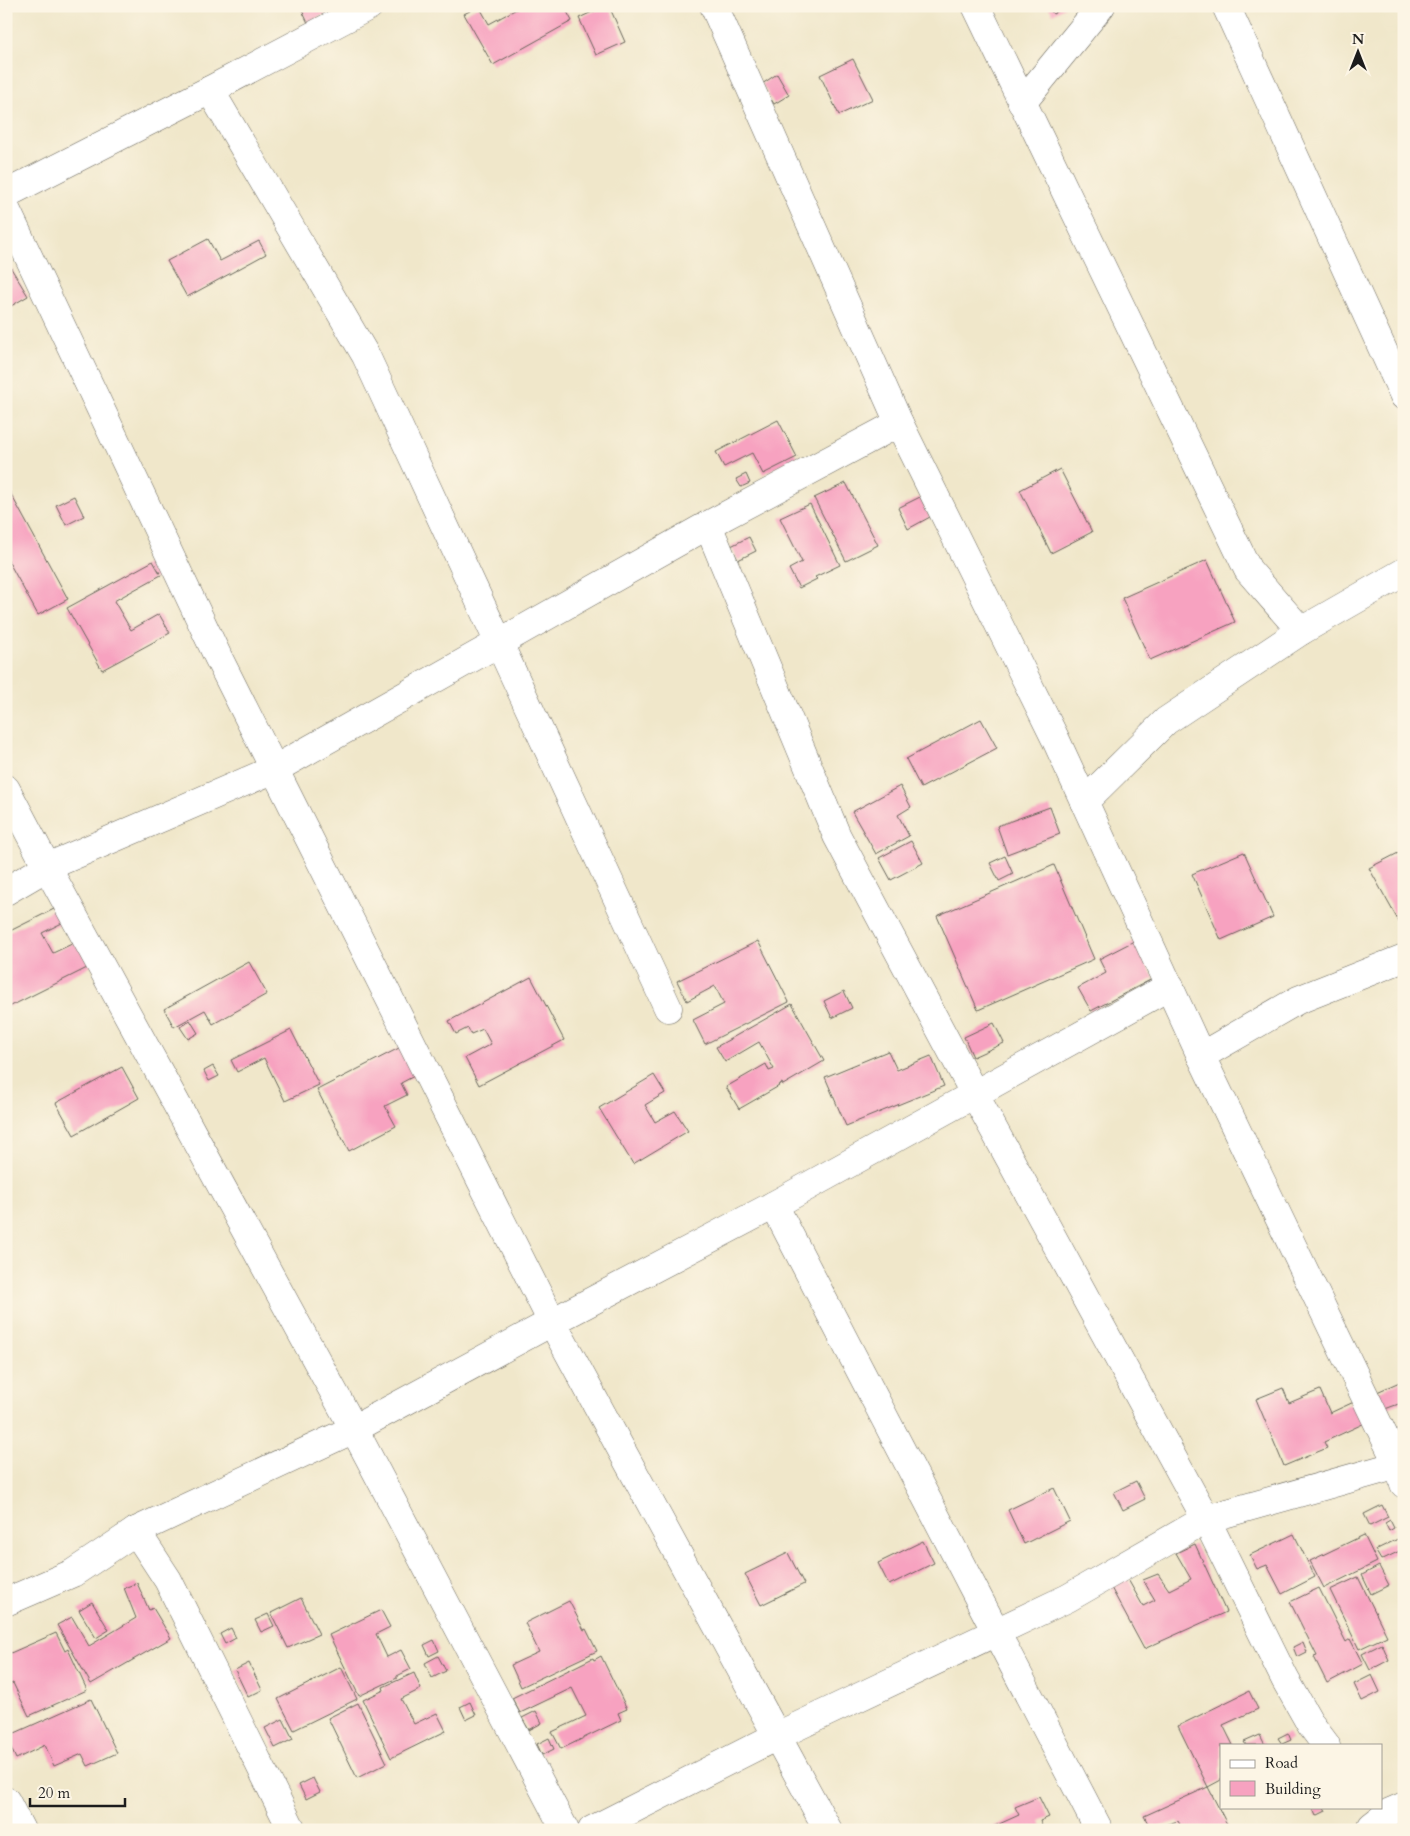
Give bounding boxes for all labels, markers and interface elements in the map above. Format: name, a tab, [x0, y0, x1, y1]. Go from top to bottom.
north arrow	[1332, 28, 1382, 78]
text: N	[1352, 30, 1364, 49]
legend	[1220, 1744, 1382, 1808]
text: Road	[1265, 1753, 1298, 1773]
scale bar	[30, 1776, 125, 1808]
text: Building	[1265, 1779, 1321, 1799]
text: 20 m	[38, 1783, 70, 1803]

